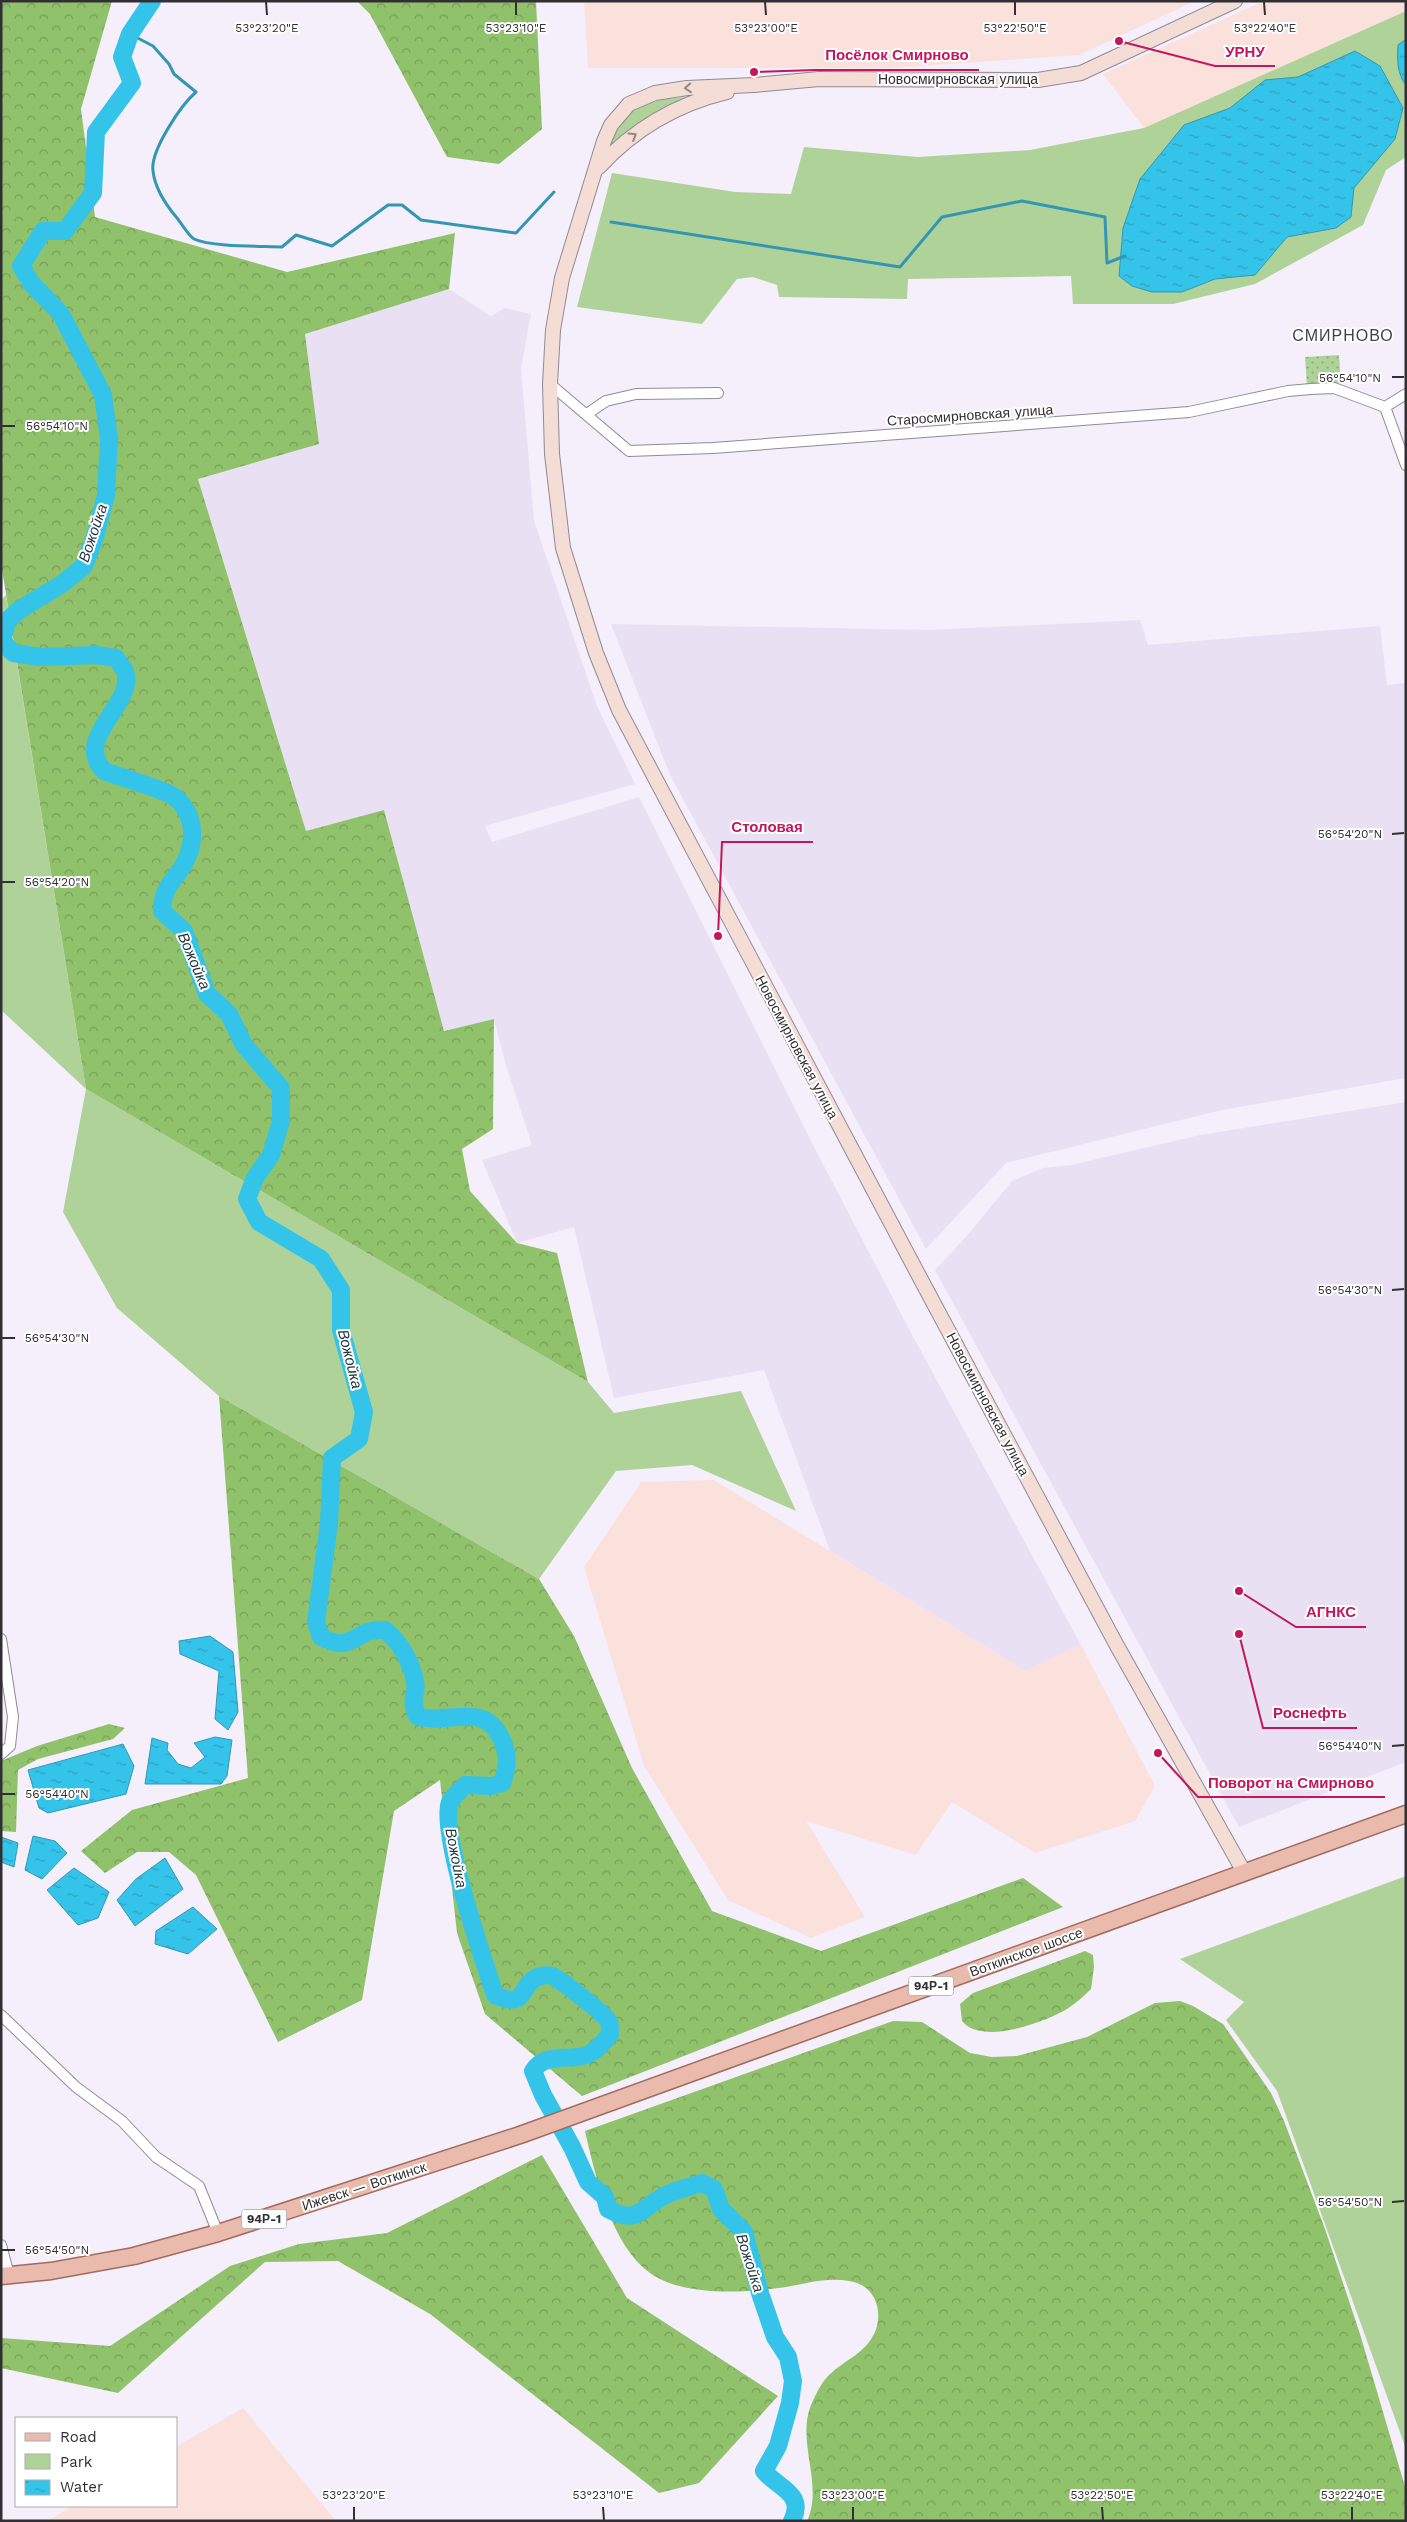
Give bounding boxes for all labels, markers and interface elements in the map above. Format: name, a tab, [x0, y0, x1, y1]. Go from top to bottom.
text: 53°23'20"E	[235, 21, 299, 35]
text: 53°23'10"E	[486, 21, 547, 35]
text: 53°23'00"E	[734, 21, 798, 35]
text: 53°22'50"E	[983, 21, 1047, 35]
text: 53°22'40"E	[1234, 21, 1297, 35]
callout: УРНУ	[1215, 36, 1275, 66]
callout: Посёлок Смирново	[815, 40, 979, 70]
text: УРНУ	[1225, 43, 1265, 61]
text: Посёлок Смирново	[825, 46, 969, 64]
street label: Новосмирновская улица	[878, 71, 1038, 87]
one-way arrow	[684, 82, 692, 93]
one-way arrow	[627, 133, 636, 142]
district label: СМИРНОВО	[1292, 326, 1394, 345]
text: 56°54'10"N	[1319, 371, 1381, 385]
street label: Старосмирновская улица	[886, 401, 1054, 429]
text: 56°54'10"N	[26, 419, 88, 433]
water label: Вожойка	[75, 501, 111, 565]
callout: Столовая	[722, 812, 813, 842]
text: Столовая	[731, 818, 803, 836]
text: 56°54'20"N	[1318, 827, 1382, 841]
text: 56°54'20"N	[25, 875, 89, 889]
water label: Вожойка	[174, 930, 214, 992]
street label: Новосмирновская улица	[752, 973, 842, 1122]
text: 56°54'30"N	[1318, 1283, 1382, 1297]
water label: Вожойка	[334, 1327, 366, 1391]
street label: Новосмирновская улица	[943, 1330, 1033, 1479]
text: 56°54'30"N	[25, 1331, 89, 1345]
callout: АГНКС	[1296, 1597, 1366, 1627]
text: АГНКС	[1306, 1603, 1356, 1621]
callout: Роснефть	[1263, 1698, 1357, 1728]
text: Роснефть	[1273, 1704, 1347, 1722]
text: 56°54'40"N	[1318, 1739, 1382, 1753]
callout: Поворот на Смирново	[1198, 1767, 1385, 1797]
text: Поворот на Смирново	[1208, 1774, 1374, 1792]
text: 56°54'40"N	[25, 1787, 89, 1801]
water label: Вожойка	[441, 1827, 471, 1889]
street label: Воткинское шоссе	[967, 1924, 1085, 1980]
road number: 94Р-1	[908, 1976, 954, 1995]
street label: Ижевск — Воткинск	[300, 2158, 429, 2214]
text: 56°54'50"N	[1318, 2195, 1382, 2209]
road number: 94Р-1	[242, 2210, 286, 2228]
water label: Вожойка	[732, 2231, 768, 2295]
text: 56°54'50"N	[25, 2243, 89, 2257]
legend	[15, 2417, 178, 2507]
text: Road	[60, 2428, 97, 2446]
text: Park	[60, 2453, 93, 2471]
text: Water	[60, 2478, 103, 2496]
text: 53°23'20"E	[322, 2488, 386, 2502]
text: 53°23'10"E	[573, 2488, 634, 2502]
text: 53°23'00"E	[821, 2488, 885, 2502]
text: 53°22'50"E	[1070, 2488, 1134, 2502]
text: 53°22'40"E	[1321, 2488, 1384, 2502]

